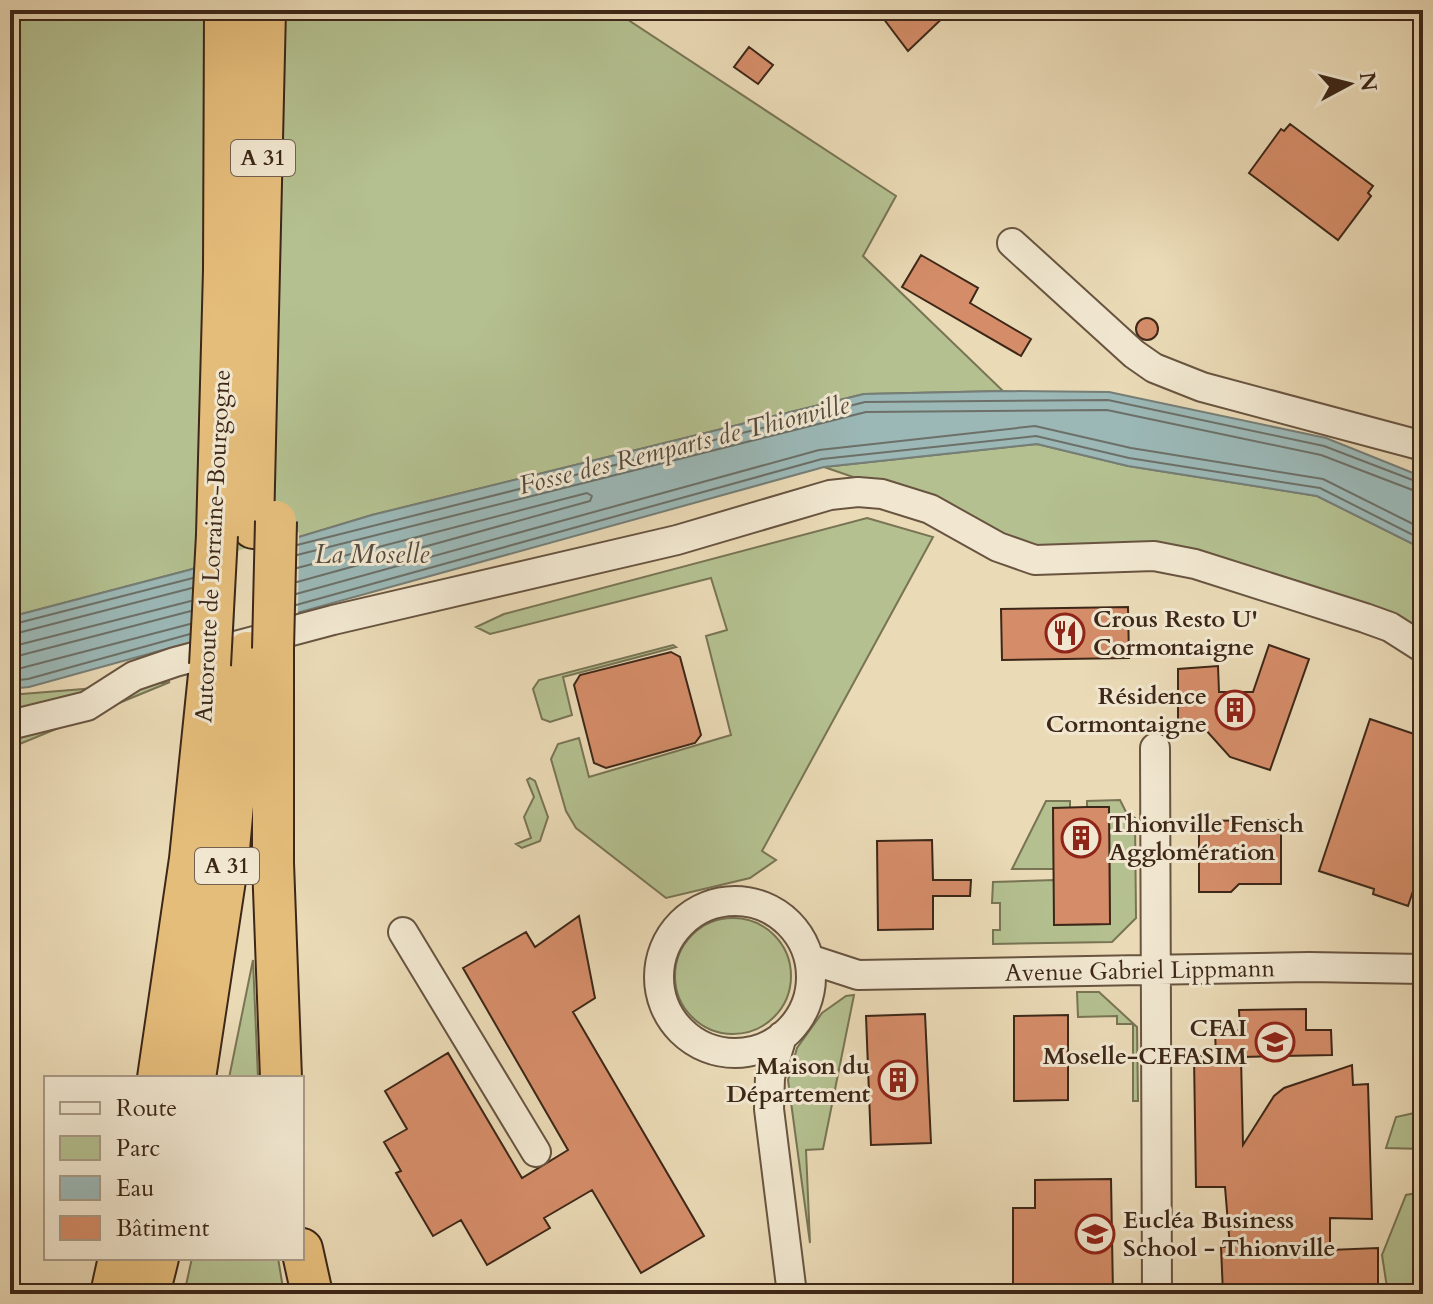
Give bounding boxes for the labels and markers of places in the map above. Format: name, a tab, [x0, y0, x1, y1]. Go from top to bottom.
place label: Crous Resto U' Cormontaigne	[1093, 603, 1258, 664]
restaurant icon: Crous Resto U' Cormontaigne	[1044, 612, 1086, 654]
place label: Résidence Cormontaigne	[1046, 680, 1207, 741]
building icon: Résidence Cormontaigne	[1214, 689, 1256, 731]
place label: Thionville Fensch Agglomération	[1109, 808, 1304, 869]
building icon: Thionville Fensch Agglomération	[1060, 817, 1102, 859]
place label: CFAI Moselle-CEFASIM	[1043, 1012, 1247, 1073]
school or university icon: CFAI Moselle-CEFASIM	[1254, 1021, 1296, 1063]
place label: Maison du Département	[726, 1050, 871, 1111]
building icon: Maison du Département	[877, 1059, 919, 1101]
place label: Eucléa Business School - Thionville	[1123, 1204, 1335, 1265]
school or university icon: Eucléa Business School - Thionville	[1074, 1213, 1116, 1255]

